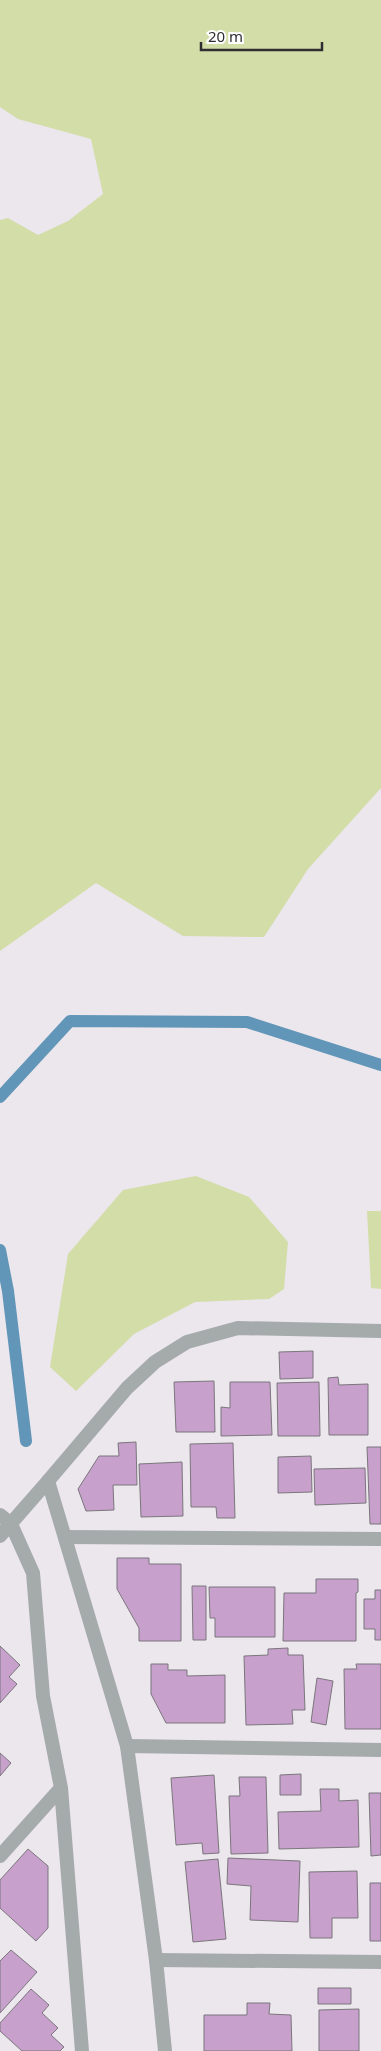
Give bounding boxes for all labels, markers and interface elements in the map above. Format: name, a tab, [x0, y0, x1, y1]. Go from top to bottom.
scale bar	[201, 20, 322, 52]
text: 20 m	[208, 26, 243, 46]

